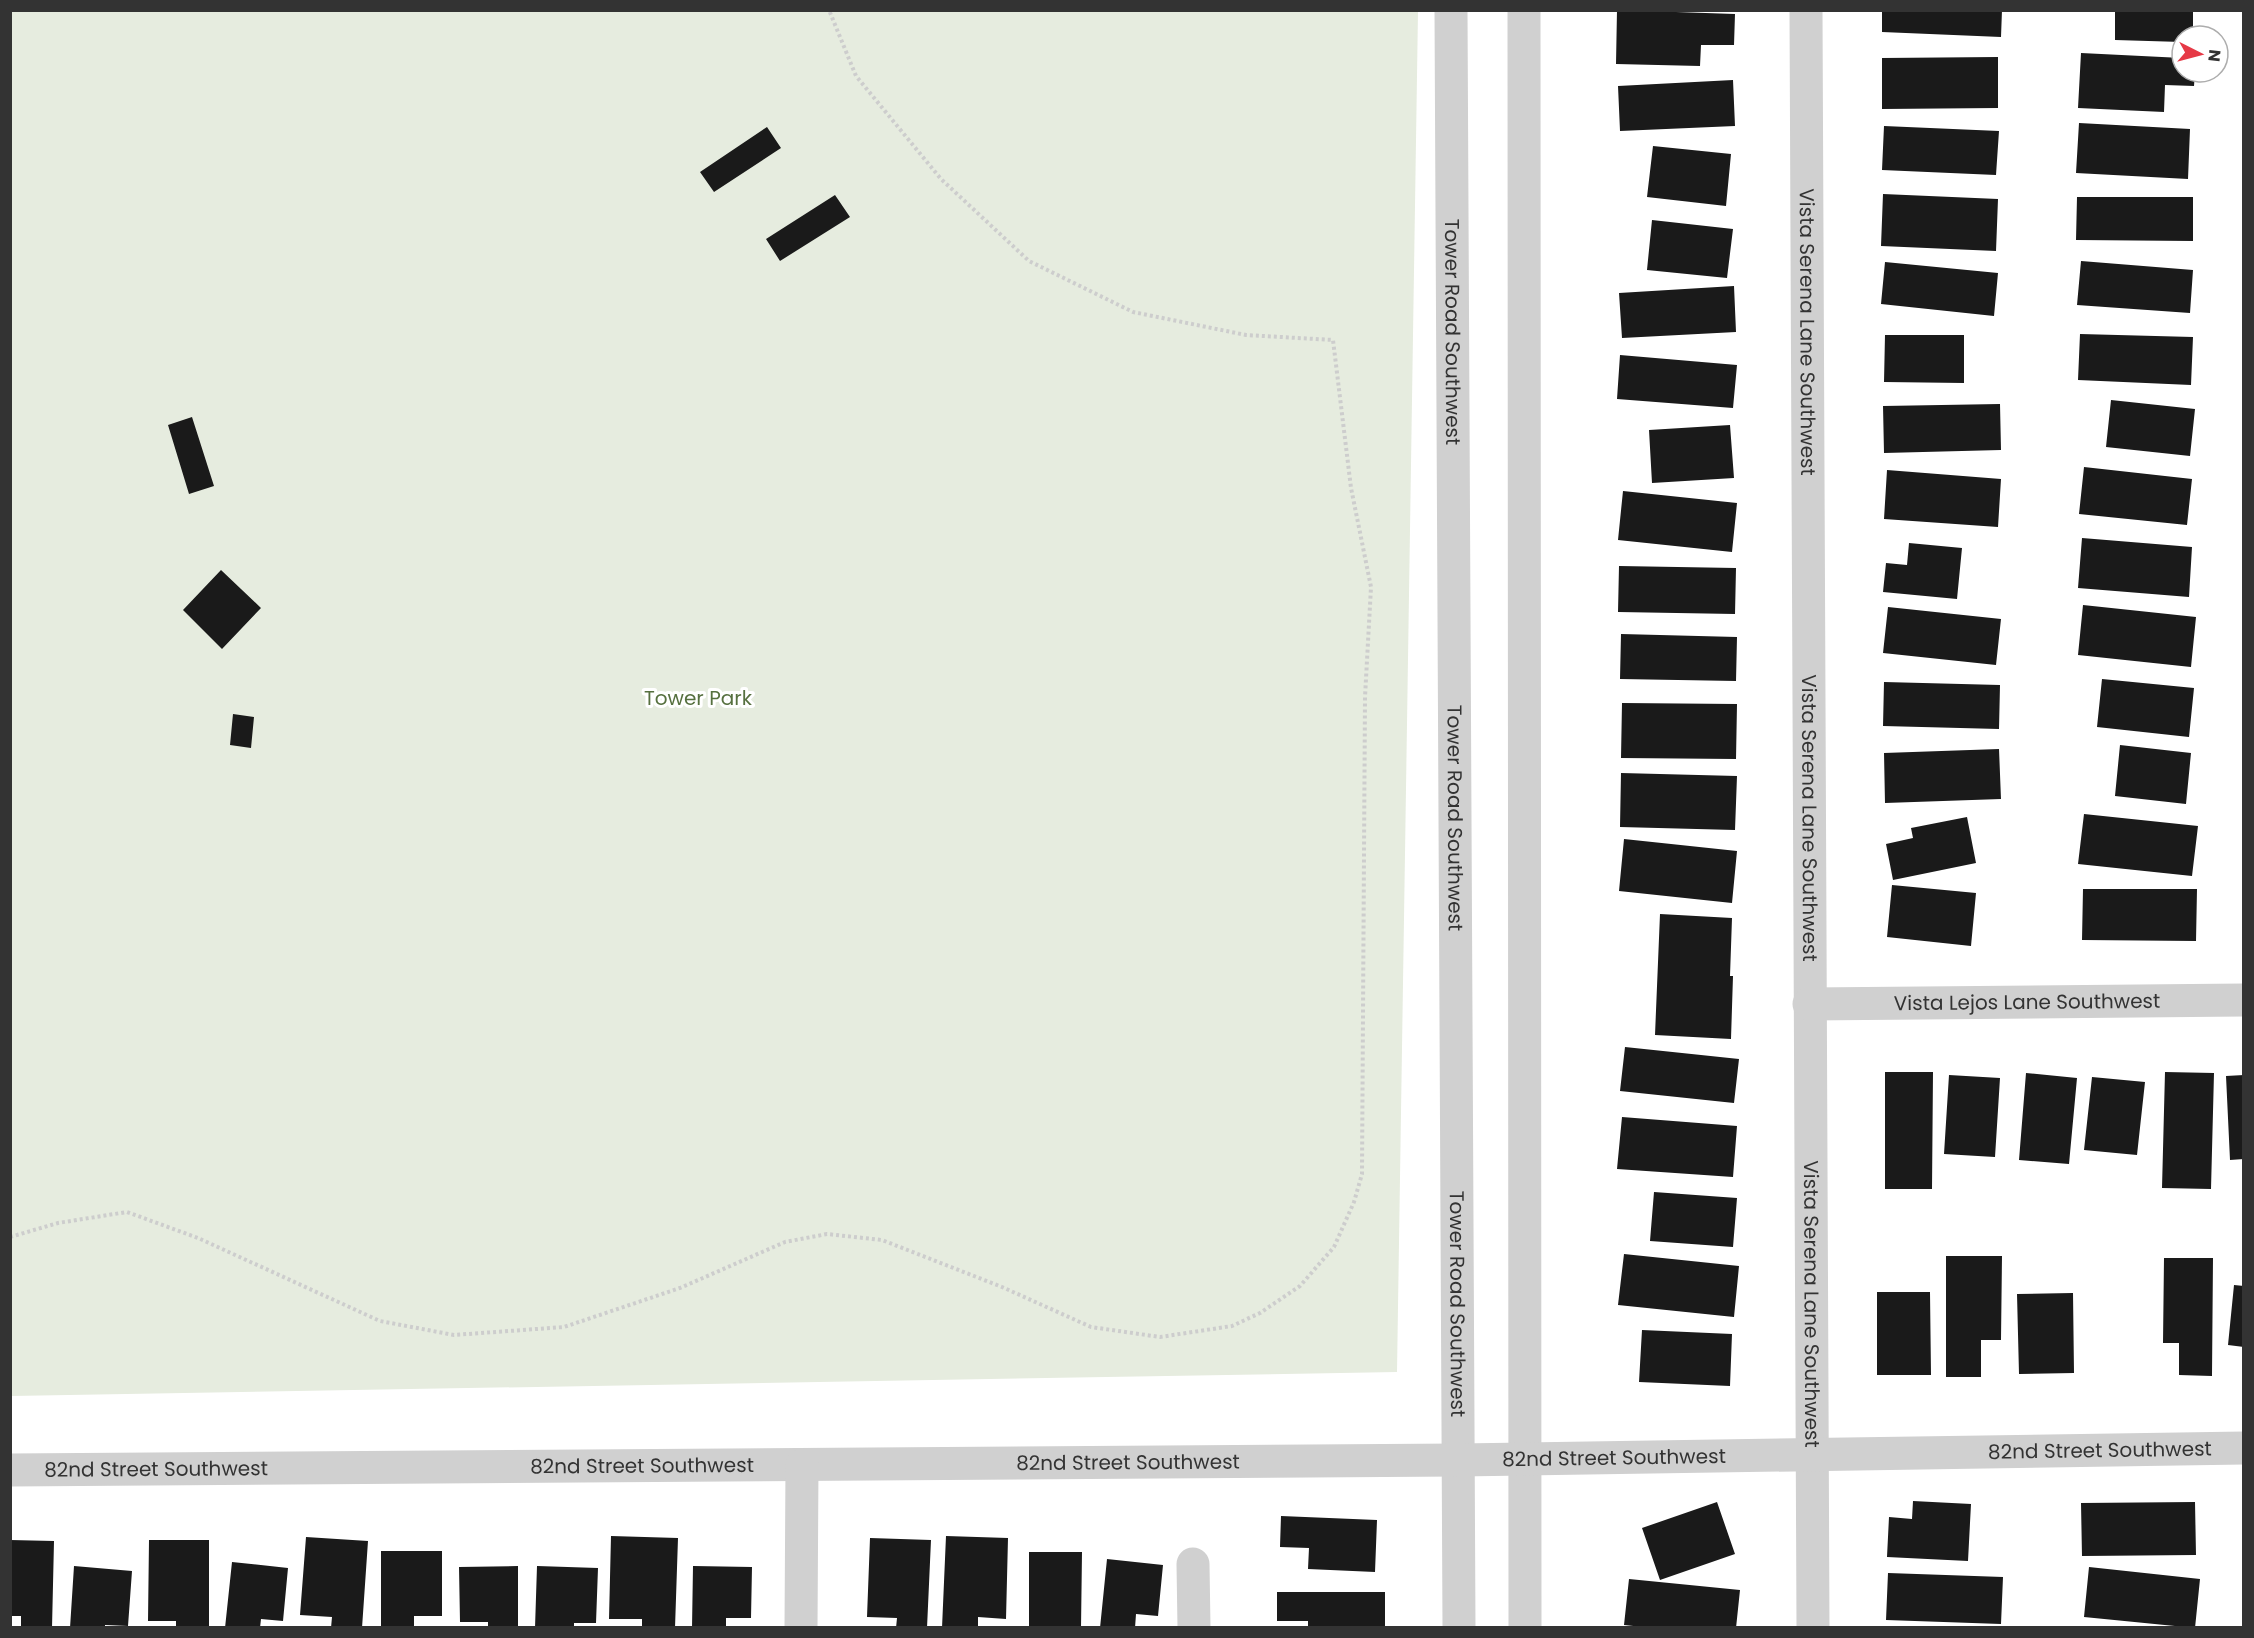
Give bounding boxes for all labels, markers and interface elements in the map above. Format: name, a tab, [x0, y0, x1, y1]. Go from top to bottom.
north arrow	[2170, 24, 2230, 84]
text: N	[2202, 48, 2226, 63]
street label: Vista Serena Lane Southwest	[1793, 188, 1822, 476]
street label: Tower Road Southwest	[1438, 219, 1467, 445]
street label: Vista Serena Lane Southwest	[1795, 674, 1824, 962]
park label: Tower Park	[644, 684, 753, 712]
street label: Tower Road Southwest	[1440, 705, 1470, 931]
street label: Vista Lejos Lane Southwest	[1894, 987, 2160, 1017]
street label: Vista Serena Lane Southwest	[1797, 1160, 1826, 1448]
street label: Tower Road Southwest	[1443, 1191, 1472, 1417]
street label: 82nd Street Southwest	[1988, 1434, 2212, 1466]
street label: 82nd Street Southwest	[1502, 1442, 1726, 1473]
street label: 82nd Street Southwest	[1016, 1448, 1240, 1477]
street label: 82nd Street Southwest	[530, 1451, 754, 1480]
street label: 82nd Street Southwest	[44, 1454, 268, 1484]

